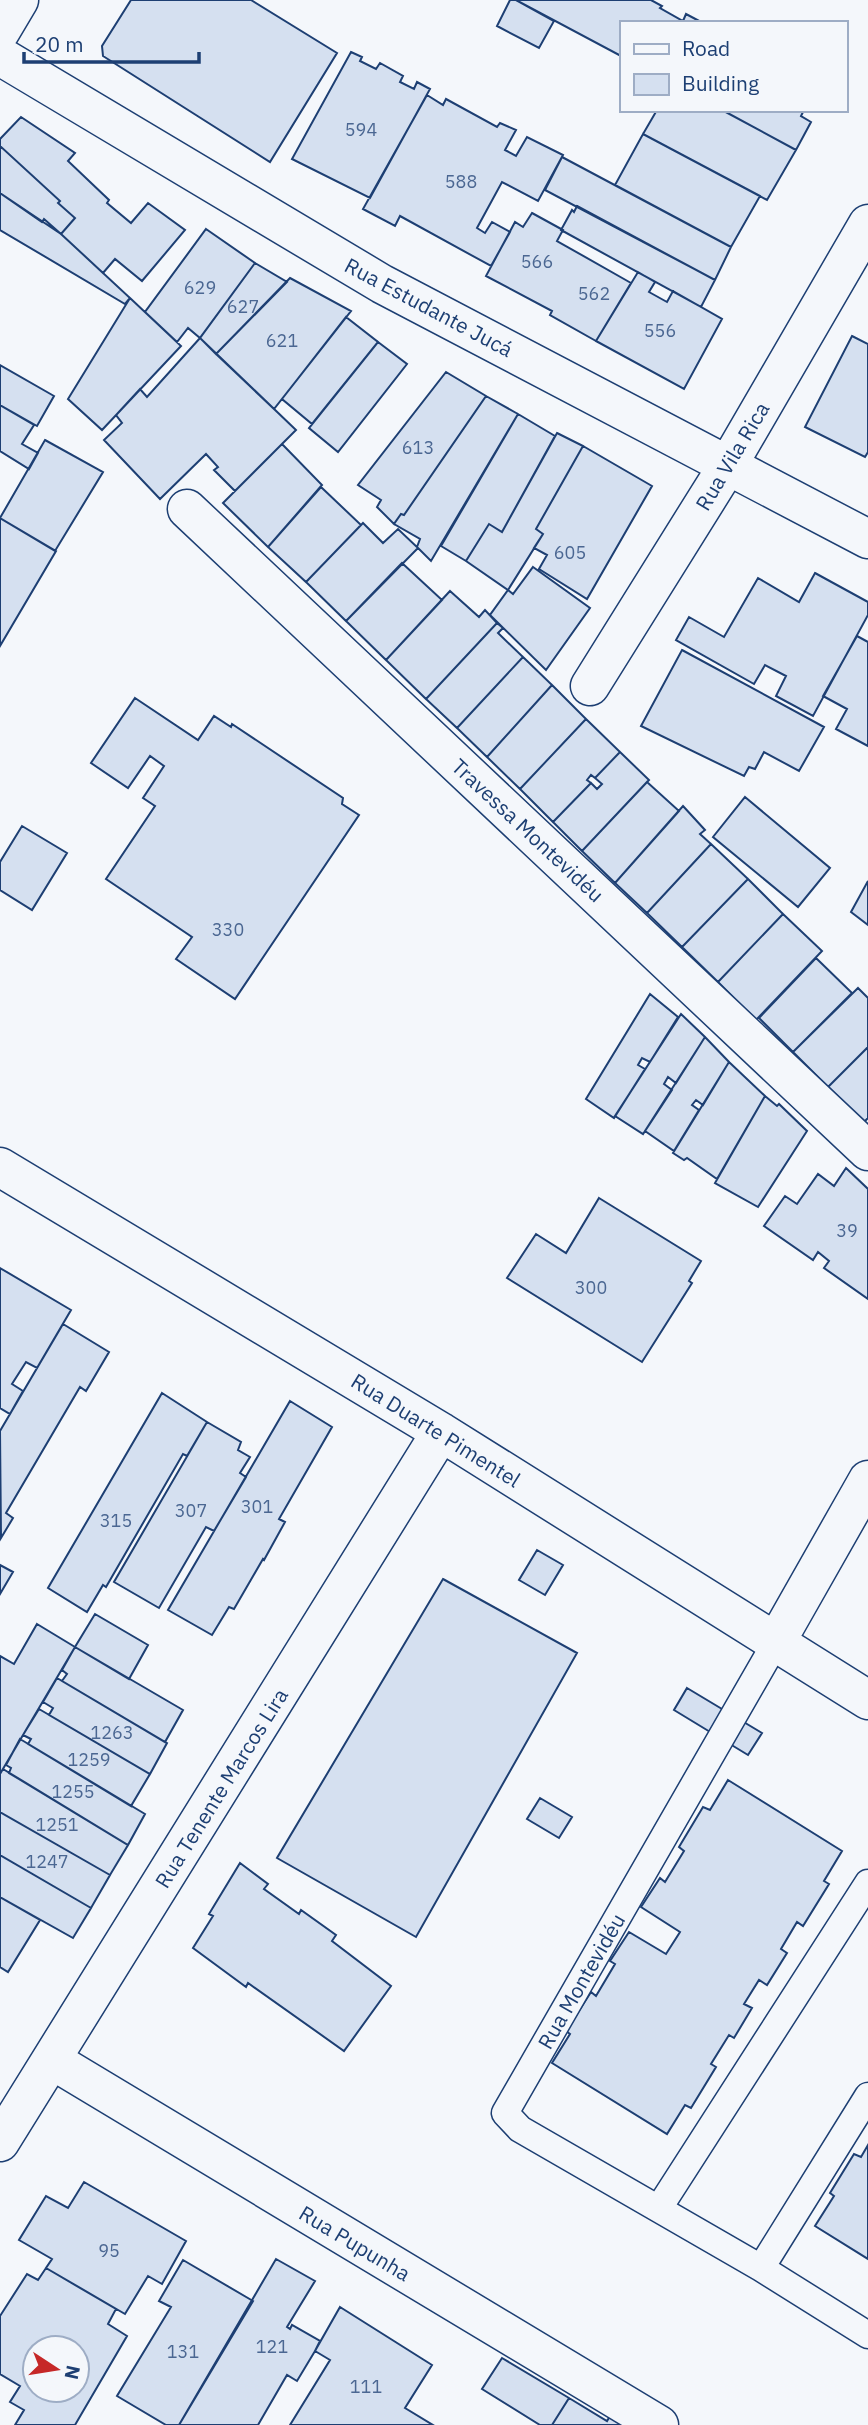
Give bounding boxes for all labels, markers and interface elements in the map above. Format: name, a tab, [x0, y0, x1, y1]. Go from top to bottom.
scale bar	[24, 21, 200, 65]
legend	[620, 21, 847, 112]
text: 20 m	[35, 30, 84, 58]
text: Road	[682, 34, 730, 62]
text: Building	[682, 69, 759, 97]
house number: 594	[345, 118, 377, 141]
house number: 588	[445, 170, 477, 193]
house number: 566	[521, 250, 553, 273]
street label: Rua Estudante Jucá	[340, 251, 518, 363]
house number: 629	[184, 276, 216, 299]
house number: 562	[578, 282, 610, 305]
house number: 627	[227, 295, 259, 318]
house number: 556	[644, 319, 676, 342]
house number: 621	[266, 329, 298, 352]
street label: Rua Vila Rica	[689, 397, 775, 515]
house number: 613	[402, 436, 434, 459]
house number: 605	[554, 541, 586, 564]
street label: Travessa Montevidéu	[446, 752, 610, 908]
house number: 330	[212, 918, 244, 941]
house number: 39	[836, 1219, 858, 1242]
house number: 300	[575, 1276, 607, 1299]
street label: Rua Duarte Pimentel	[346, 1367, 526, 1494]
house number: 301	[241, 1495, 273, 1518]
house number: 307	[175, 1499, 207, 1522]
house number: 315	[100, 1509, 132, 1532]
street label: Rua Tenente Marcos Lira	[148, 1683, 294, 1893]
house number: 1263	[90, 1721, 134, 1744]
house number: 1259	[67, 1748, 111, 1771]
house number: 1255	[51, 1780, 95, 1803]
house number: 1251	[35, 1813, 79, 1836]
house number: 1247	[25, 1850, 69, 1873]
street label: Rua Montevidéu	[531, 1908, 631, 2054]
street label: Rua Pupunha	[294, 2199, 416, 2287]
house number: 95	[98, 2239, 120, 2262]
north arrow	[21, 2334, 91, 2404]
house number: 121	[256, 2335, 288, 2358]
house number: 131	[167, 2340, 199, 2363]
text: N	[59, 2363, 86, 2382]
house number: 111	[350, 2375, 382, 2398]

